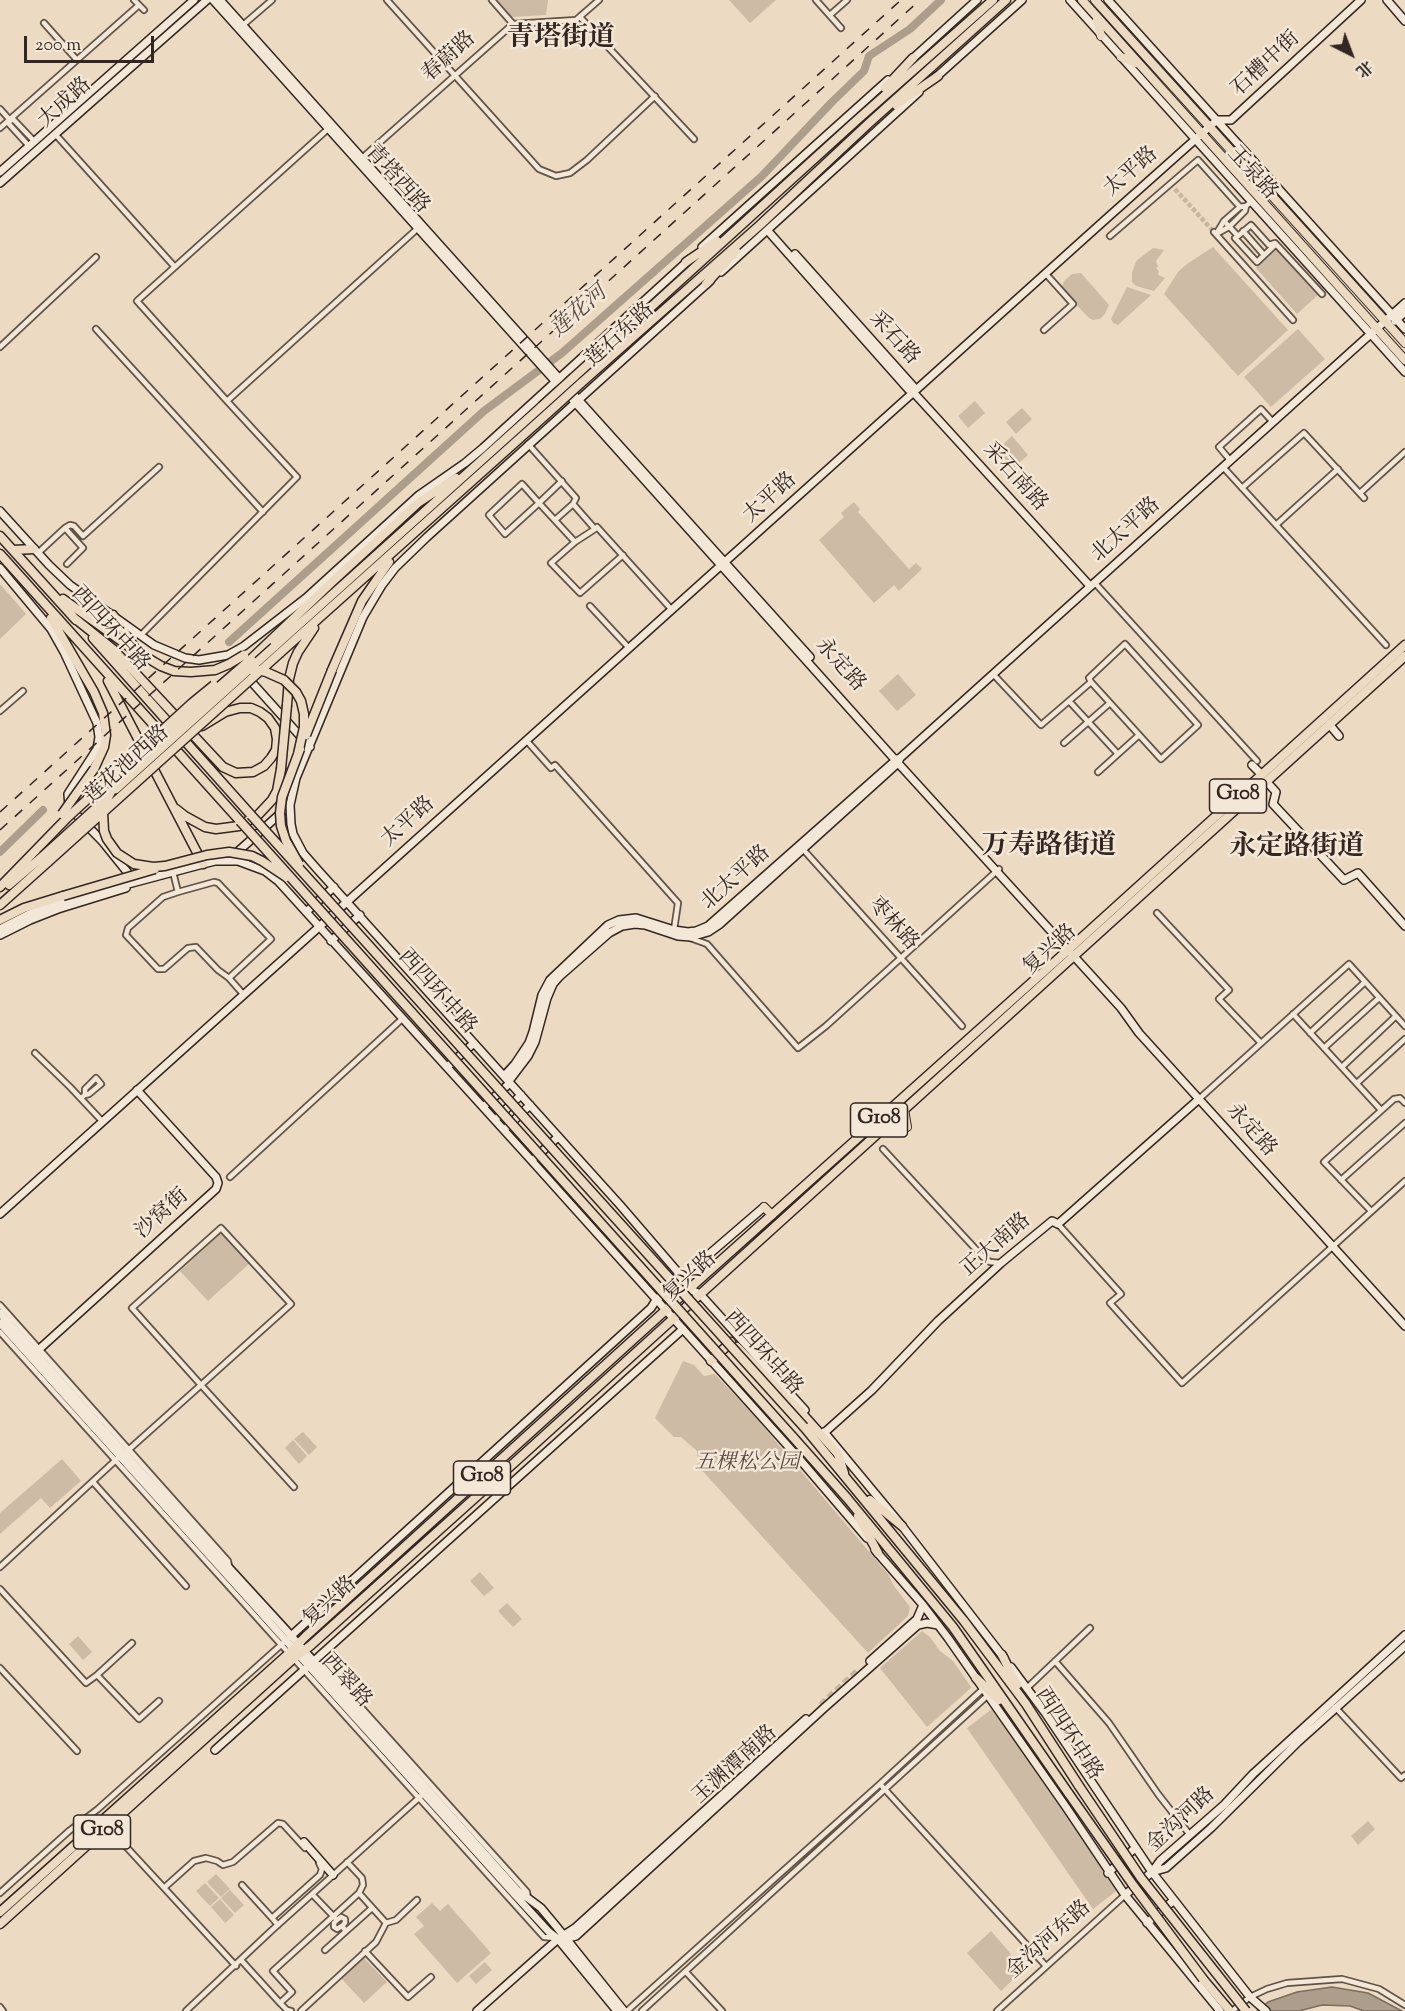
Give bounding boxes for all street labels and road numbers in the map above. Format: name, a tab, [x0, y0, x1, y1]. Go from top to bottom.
street label: 石槽中街	[1228, 27, 1306, 103]
street label: 春蔚路	[418, 28, 482, 88]
street label: 大成路	[34, 74, 98, 134]
street label: 青塔西路	[359, 140, 433, 220]
street label: 玉泉路	[1221, 142, 1281, 206]
street label: 太平路	[1100, 143, 1164, 203]
street label: 莲石东路	[581, 299, 661, 373]
street label: 采石路	[863, 307, 923, 371]
street label: 采石南路	[977, 438, 1051, 518]
street label: 太平路	[739, 469, 803, 529]
street label: 北太平路	[1087, 494, 1167, 568]
street label: 西四环中路	[65, 583, 153, 677]
street label: 永定路	[809, 634, 869, 698]
street label: 莲花池西路	[81, 722, 175, 810]
road number: G108	[1210, 779, 1266, 813]
street label: 太平路	[377, 793, 441, 853]
street label: 北太平路	[697, 842, 777, 916]
street label: 枣林路	[862, 893, 922, 957]
street label: 复兴路	[1019, 921, 1083, 981]
street label: 西四环中路	[392, 946, 480, 1040]
street label: 永定路	[1220, 1099, 1280, 1163]
road number: G108	[850, 1103, 908, 1137]
street label: 沙窝街	[131, 1185, 195, 1245]
street label: 正大南路	[957, 1209, 1037, 1283]
street label: 复兴路	[659, 1248, 723, 1308]
street label: 西四环中路	[718, 1307, 806, 1401]
road number: G108	[454, 1461, 510, 1495]
street label: 复兴路	[299, 1573, 363, 1633]
street label: 西翠路	[315, 1650, 375, 1714]
street label: 西四环中路	[1028, 1684, 1106, 1786]
street label: 玉渊潭南路	[689, 1722, 783, 1810]
street label: 金沟河路	[1143, 1783, 1221, 1859]
road number: G108	[74, 1815, 130, 1849]
street label: 金沟河东路	[1003, 1897, 1097, 1985]

